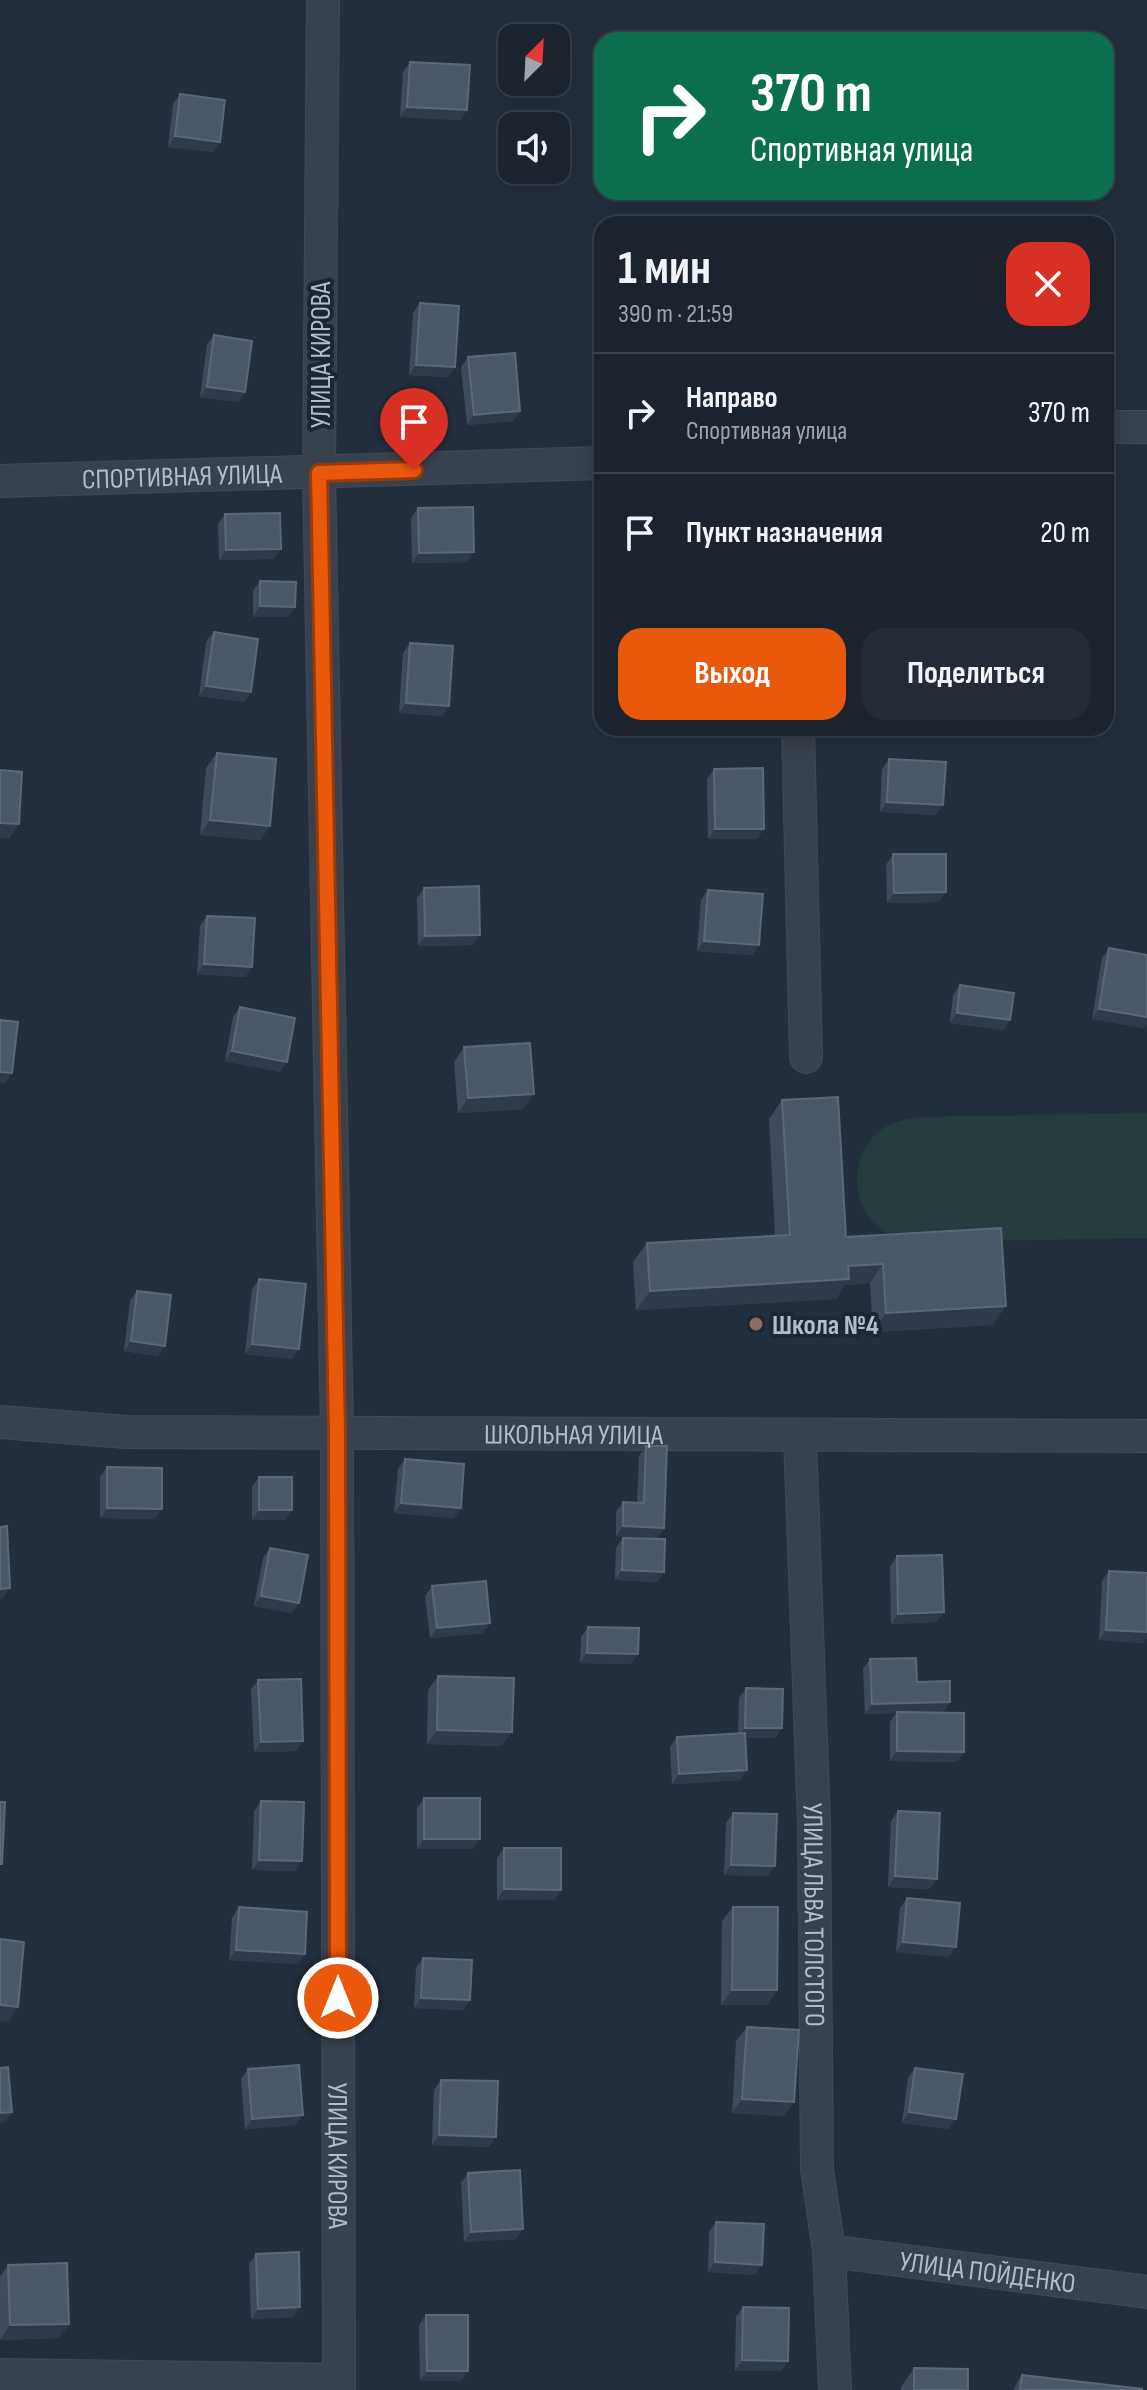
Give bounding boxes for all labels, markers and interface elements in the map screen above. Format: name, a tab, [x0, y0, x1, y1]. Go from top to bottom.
north arrow	[498, 24, 570, 96]
map controls	[498, 24, 570, 184]
text: 370 m	[750, 61, 872, 128]
icon: right	[618, 64, 722, 168]
button: sound	[498, 112, 570, 184]
text: Спортивная улица	[750, 129, 973, 172]
text: 1 мин	[618, 240, 711, 297]
button: close	[1006, 242, 1090, 326]
street label: УЛИЦА КИРОВА	[305, 281, 338, 428]
text: 390 m · 21:59	[618, 299, 733, 330]
text: Направо	[686, 380, 778, 416]
pin	[380, 388, 448, 470]
icon: right	[618, 391, 662, 435]
text: 370 m	[1028, 395, 1090, 431]
icon: arrive	[392, 400, 436, 444]
text: Спортивная улица	[686, 416, 847, 447]
street label: СПОРТИВНАЯ УЛИЦА	[81, 458, 283, 497]
icon: arrive	[618, 511, 662, 555]
text: Пункт назначения	[686, 515, 883, 551]
text: 20 m	[1040, 515, 1090, 551]
button: Выход	[618, 628, 846, 720]
button: Поделиться	[862, 628, 1090, 720]
place label: Школа №4	[772, 1309, 879, 1342]
marker: Школа №4	[747, 1315, 765, 1333]
street label: ШКОЛЬНАЯ УЛИЦА	[484, 1418, 664, 1452]
street label: УЛИЦА ЛЬВА ТОЛСТОГО	[795, 1802, 831, 2027]
position arrow	[296, 1956, 380, 2040]
street label: УЛИЦА КИРОВА	[320, 2083, 354, 2230]
street label: УЛИЦА ПОЙДЕНКО	[898, 2245, 1077, 2301]

